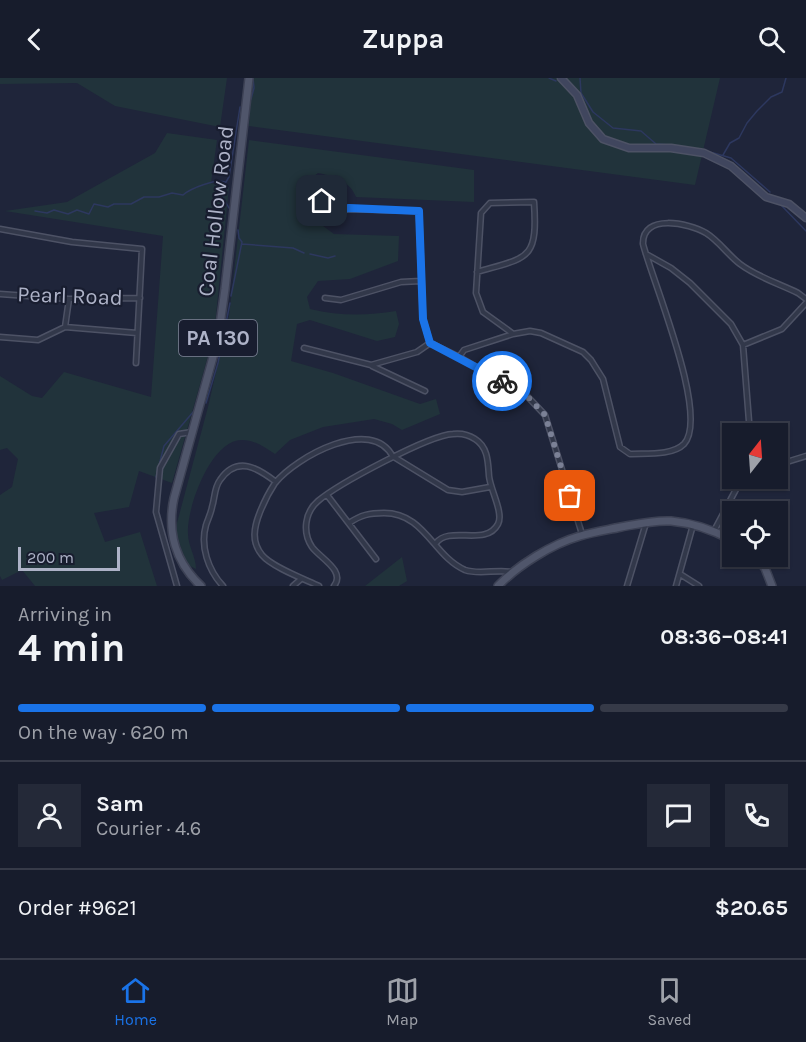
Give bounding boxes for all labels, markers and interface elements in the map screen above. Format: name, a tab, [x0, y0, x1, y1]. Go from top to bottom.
icon: back	[18, 23, 51, 56]
text: Zuppa	[362, 23, 444, 55]
icon: search	[755, 23, 788, 56]
street label: Coal Hollow Road	[193, 124, 239, 298]
pin	[296, 175, 347, 226]
icon: home	[305, 184, 338, 217]
street label: Pearl Road	[17, 281, 123, 311]
road number: PA 130	[179, 320, 257, 356]
courier	[472, 351, 532, 411]
icon: bike	[486, 365, 519, 398]
north arrow	[722, 423, 788, 489]
map controls	[722, 423, 788, 567]
pin	[544, 470, 595, 521]
icon: bag	[553, 479, 586, 512]
button: locate	[722, 501, 788, 567]
scale bar	[18, 544, 120, 571]
text: 200 m	[27, 548, 74, 567]
text: Arriving in	[18, 603, 112, 626]
text: 08:36–08:41	[660, 624, 788, 650]
text: 4 min	[18, 625, 125, 671]
text: On the way · 620 m	[18, 721, 189, 744]
button: person	[18, 784, 81, 847]
button: chat	[647, 784, 710, 847]
button: phone	[725, 784, 788, 847]
text: Sam	[96, 791, 144, 817]
text: Courier · 4.6	[96, 817, 201, 840]
text: Order #9621	[18, 895, 137, 921]
text: $20.65	[715, 895, 788, 921]
tab: Home	[114, 974, 157, 1029]
tab: Map	[386, 974, 419, 1029]
tab: Saved	[647, 974, 692, 1029]

